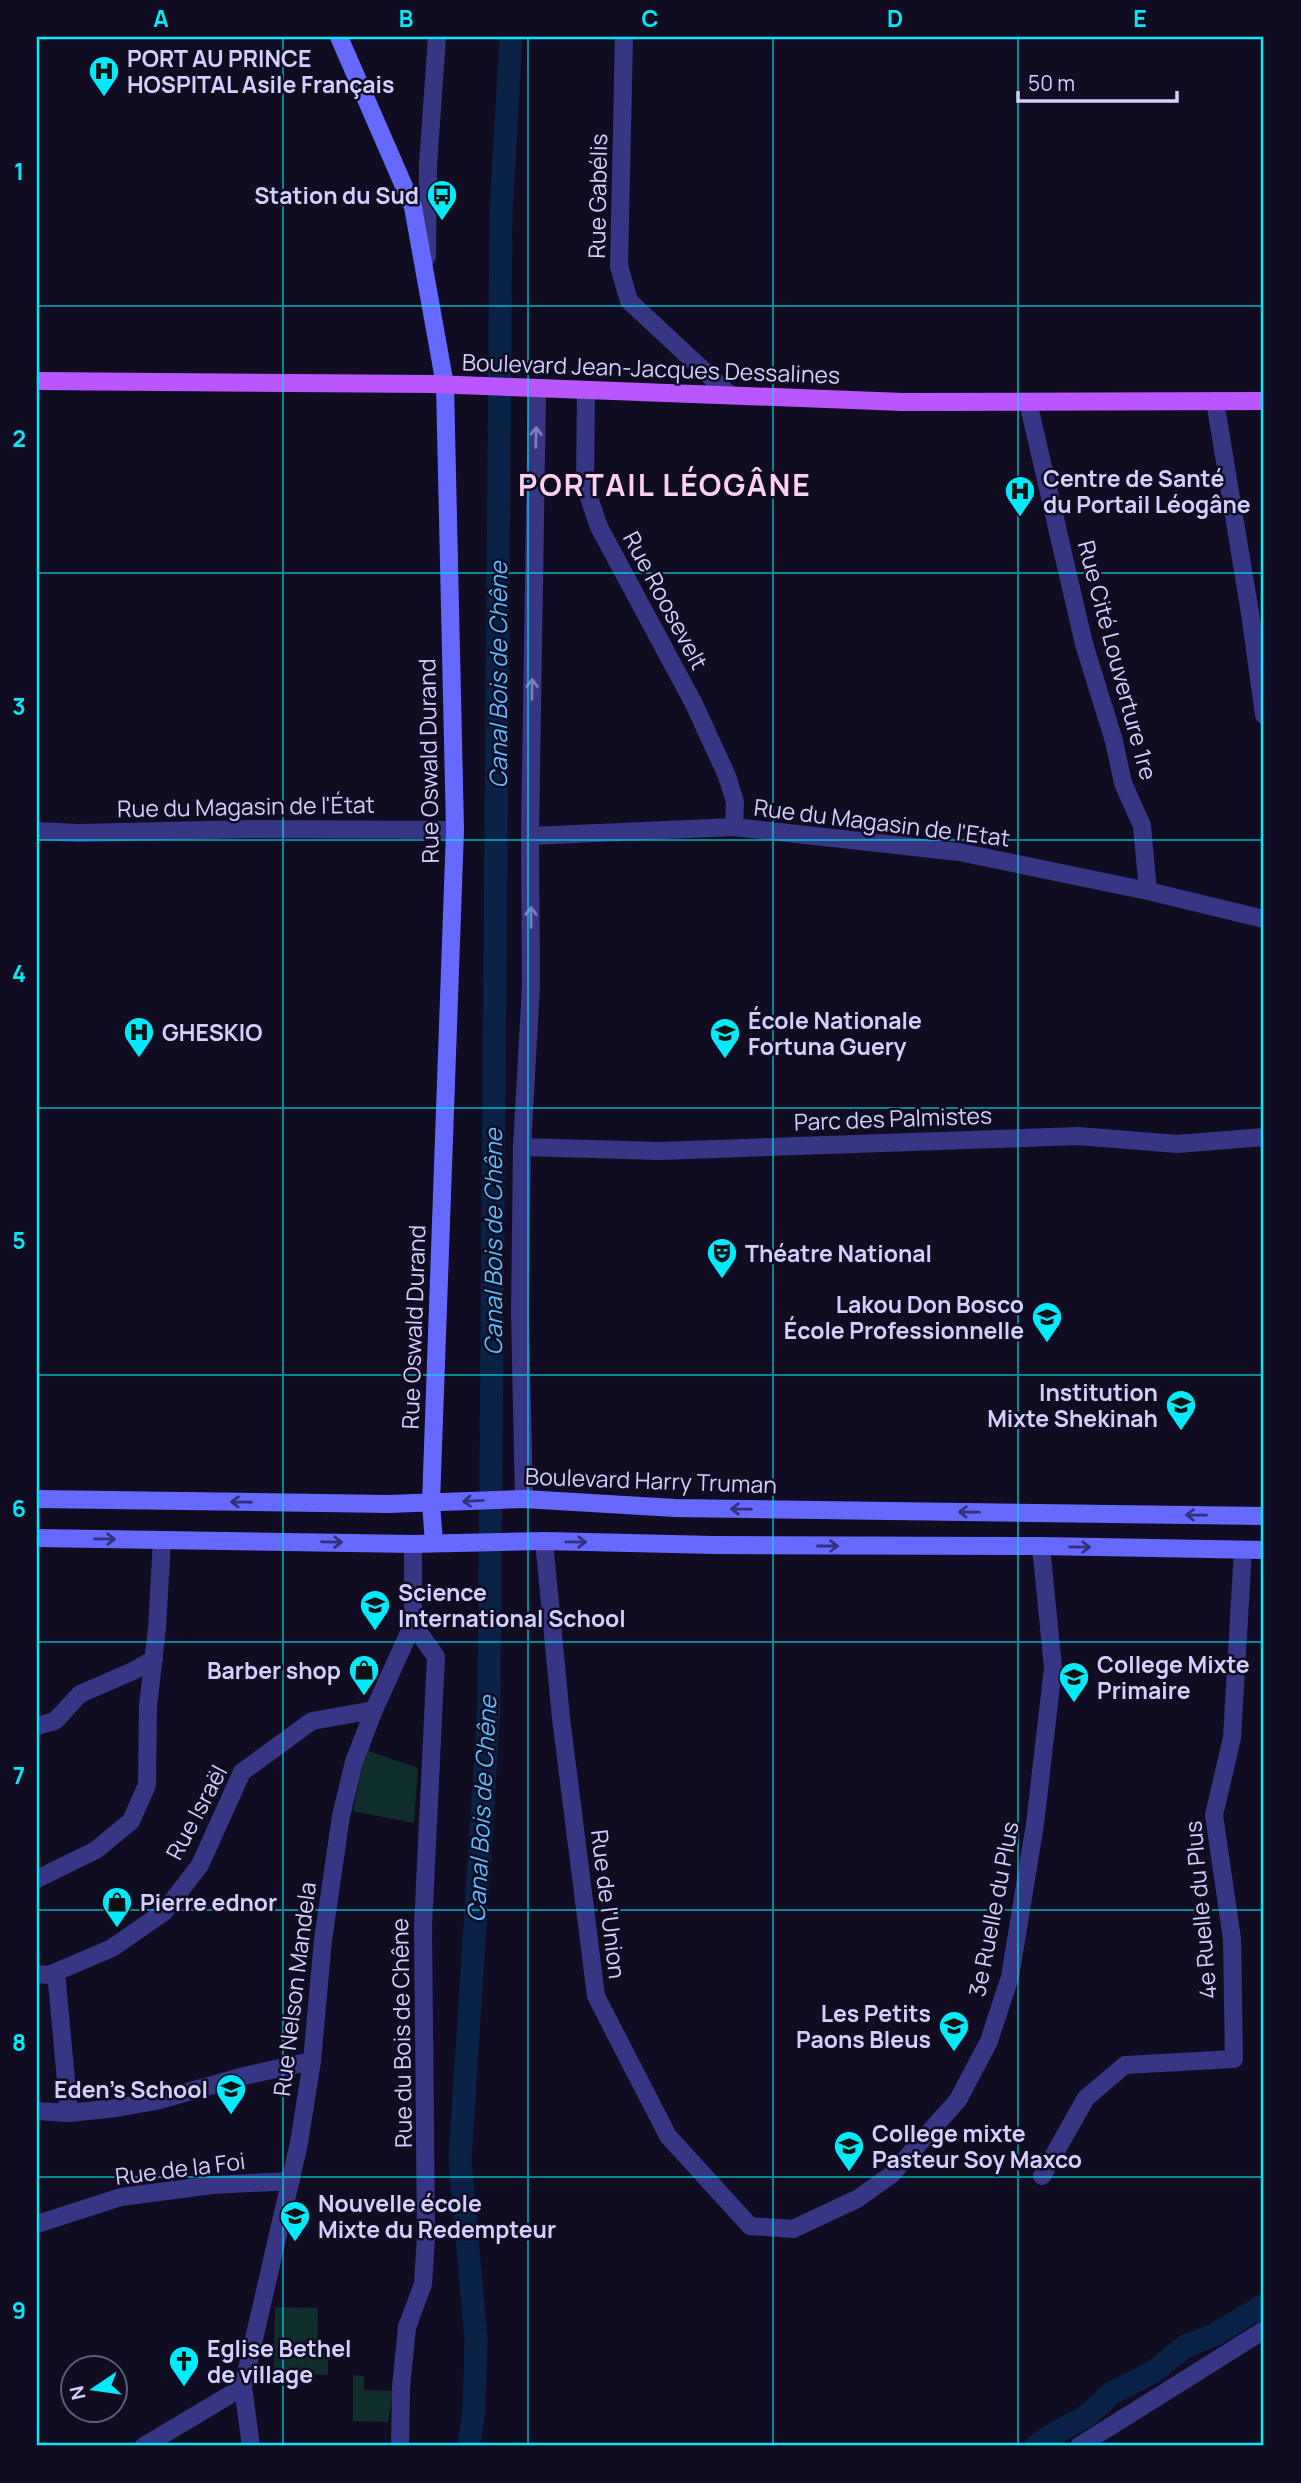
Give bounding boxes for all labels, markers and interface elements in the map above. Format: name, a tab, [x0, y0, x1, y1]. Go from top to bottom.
text: A	[153, 2, 169, 34]
text: B	[399, 2, 413, 34]
text: C	[642, 2, 659, 34]
text: D	[887, 2, 903, 34]
text: E	[1133, 2, 1147, 34]
place label: PORT AU PRINCE HOSPITAL Asile Français	[127, 42, 395, 100]
hospital icon: PORT AU PRINCE HOSPITAL Asile Français	[87, 54, 121, 98]
scale bar	[1018, 60, 1177, 104]
text: 50 m	[1028, 69, 1075, 97]
street label: Rue Gabélis	[580, 133, 614, 259]
text: 1	[14, 155, 24, 187]
bus stop icon: Station du Sud	[425, 178, 459, 222]
place label: Station du Sud	[254, 179, 419, 211]
street label: Boulevard Jean-Jacques Dessalines	[461, 345, 841, 391]
text: 2	[12, 422, 26, 454]
one-way arrow	[530, 426, 543, 449]
place label: Centre de Santé du Portail Léogâne	[1043, 462, 1251, 520]
district label: PORTAIL LÉOGÂNE	[518, 464, 812, 505]
hospital icon: Centre de Santé du Portail Léogâne	[1003, 474, 1037, 518]
street label: Rue Roosevelt	[616, 525, 716, 675]
street label: Rue Cité Louverture 1re	[1071, 537, 1165, 783]
water label: Canal Bois de Chêne	[481, 560, 514, 788]
street label: Rue Oswald Durand	[410, 658, 446, 864]
one-way arrow	[526, 678, 539, 701]
text: 3	[12, 690, 26, 722]
street label: Rue du Magasin de l'État	[117, 788, 375, 824]
street label: Rue du Magasin de l'Etat	[752, 790, 1012, 854]
one-way arrow	[524, 906, 538, 929]
text: 4	[12, 957, 26, 989]
place label: École Nationale Fortuna Guery	[748, 1004, 922, 1062]
hospital icon: GHESKIO	[122, 1015, 156, 1059]
place label: GHESKIO	[162, 1016, 262, 1048]
school or university icon: École Nationale Fortuna Guery	[708, 1016, 742, 1060]
street label: Parc des Palmistes	[794, 1099, 992, 1137]
water label: Canal Bois de Chêne	[476, 1127, 509, 1355]
text: 5	[12, 1224, 26, 1256]
street label: Rue Oswald Durand	[393, 1224, 433, 1430]
theatre icon: Théatre National	[705, 1236, 739, 1280]
place label: Théatre National	[745, 1237, 932, 1269]
place label: Lakou Don Bosco École Professionnelle	[784, 1288, 1024, 1346]
school or university icon: Lakou Don Bosco École Professionnelle	[1030, 1300, 1064, 1344]
place label: Institution Mixte Shekinah	[987, 1376, 1158, 1434]
school or university icon: Institution Mixte Shekinah	[1164, 1388, 1198, 1432]
street label: Boulevard Harry Truman	[525, 1460, 777, 1500]
text: 6	[12, 1492, 26, 1524]
one-way arrow	[462, 1494, 485, 1507]
one-way arrow	[229, 1495, 252, 1508]
one-way arrow	[730, 1502, 753, 1515]
one-way arrow	[957, 1505, 980, 1519]
one-way arrow	[1185, 1508, 1208, 1522]
one-way arrow	[93, 1532, 116, 1546]
one-way arrow	[565, 1535, 588, 1549]
one-way arrow	[321, 1536, 344, 1549]
one-way arrow	[817, 1539, 840, 1553]
one-way arrow	[1069, 1540, 1092, 1554]
place label: Science International School	[398, 1576, 626, 1634]
school or university icon: Science International School	[358, 1588, 392, 1632]
place label: College Mixte Primaire	[1097, 1648, 1250, 1706]
shop icon: Barber shop	[347, 1653, 381, 1697]
place label: Barber shop	[207, 1654, 341, 1686]
school or university icon: College Mixte Primaire	[1057, 1660, 1091, 1704]
water label: Canal Bois de Chêne	[459, 1693, 504, 1923]
text: 7	[13, 1759, 25, 1791]
street label: Rue Israël	[158, 1759, 234, 1865]
street label: 3e Ruelle du Plus	[960, 1819, 1026, 1999]
street label: 4e Ruelle du Plus	[1176, 1820, 1224, 2000]
street label: Rue de l'Union	[584, 1828, 634, 1980]
street label: Rue Nelson Mandela	[265, 1880, 323, 2098]
shop icon: Pierre ednor	[100, 1885, 134, 1929]
place label: Pierre ednor	[140, 1886, 277, 1918]
street label: Rue du Bois de Chêne	[383, 1918, 419, 2148]
place label: Les Petits Paons Bleus	[796, 1997, 931, 2055]
school or university icon: Les Petits Paons Bleus	[937, 2009, 971, 2053]
text: 8	[12, 2026, 26, 2058]
school or university icon: Eden's School	[214, 2072, 248, 2116]
place label: Eden's School	[54, 2073, 208, 2105]
place label: College mixte Pasteur Soy Maxco	[872, 2117, 1082, 2175]
school or university icon: College mixte Pasteur Soy Maxco	[832, 2129, 866, 2173]
street label: Rue de la Foi	[113, 2144, 247, 2192]
place label: Nouvelle école Mixte du Redempteur	[318, 2187, 556, 2245]
school or university icon: Nouvelle école Mixte du Redempteur	[278, 2199, 312, 2243]
text: 9	[12, 2294, 26, 2326]
place label: Eglise Bethel de village	[207, 2332, 351, 2390]
church icon: Eglise Bethel de village	[167, 2344, 201, 2388]
north arrow	[60, 2354, 130, 2424]
text: N	[63, 2383, 92, 2402]

